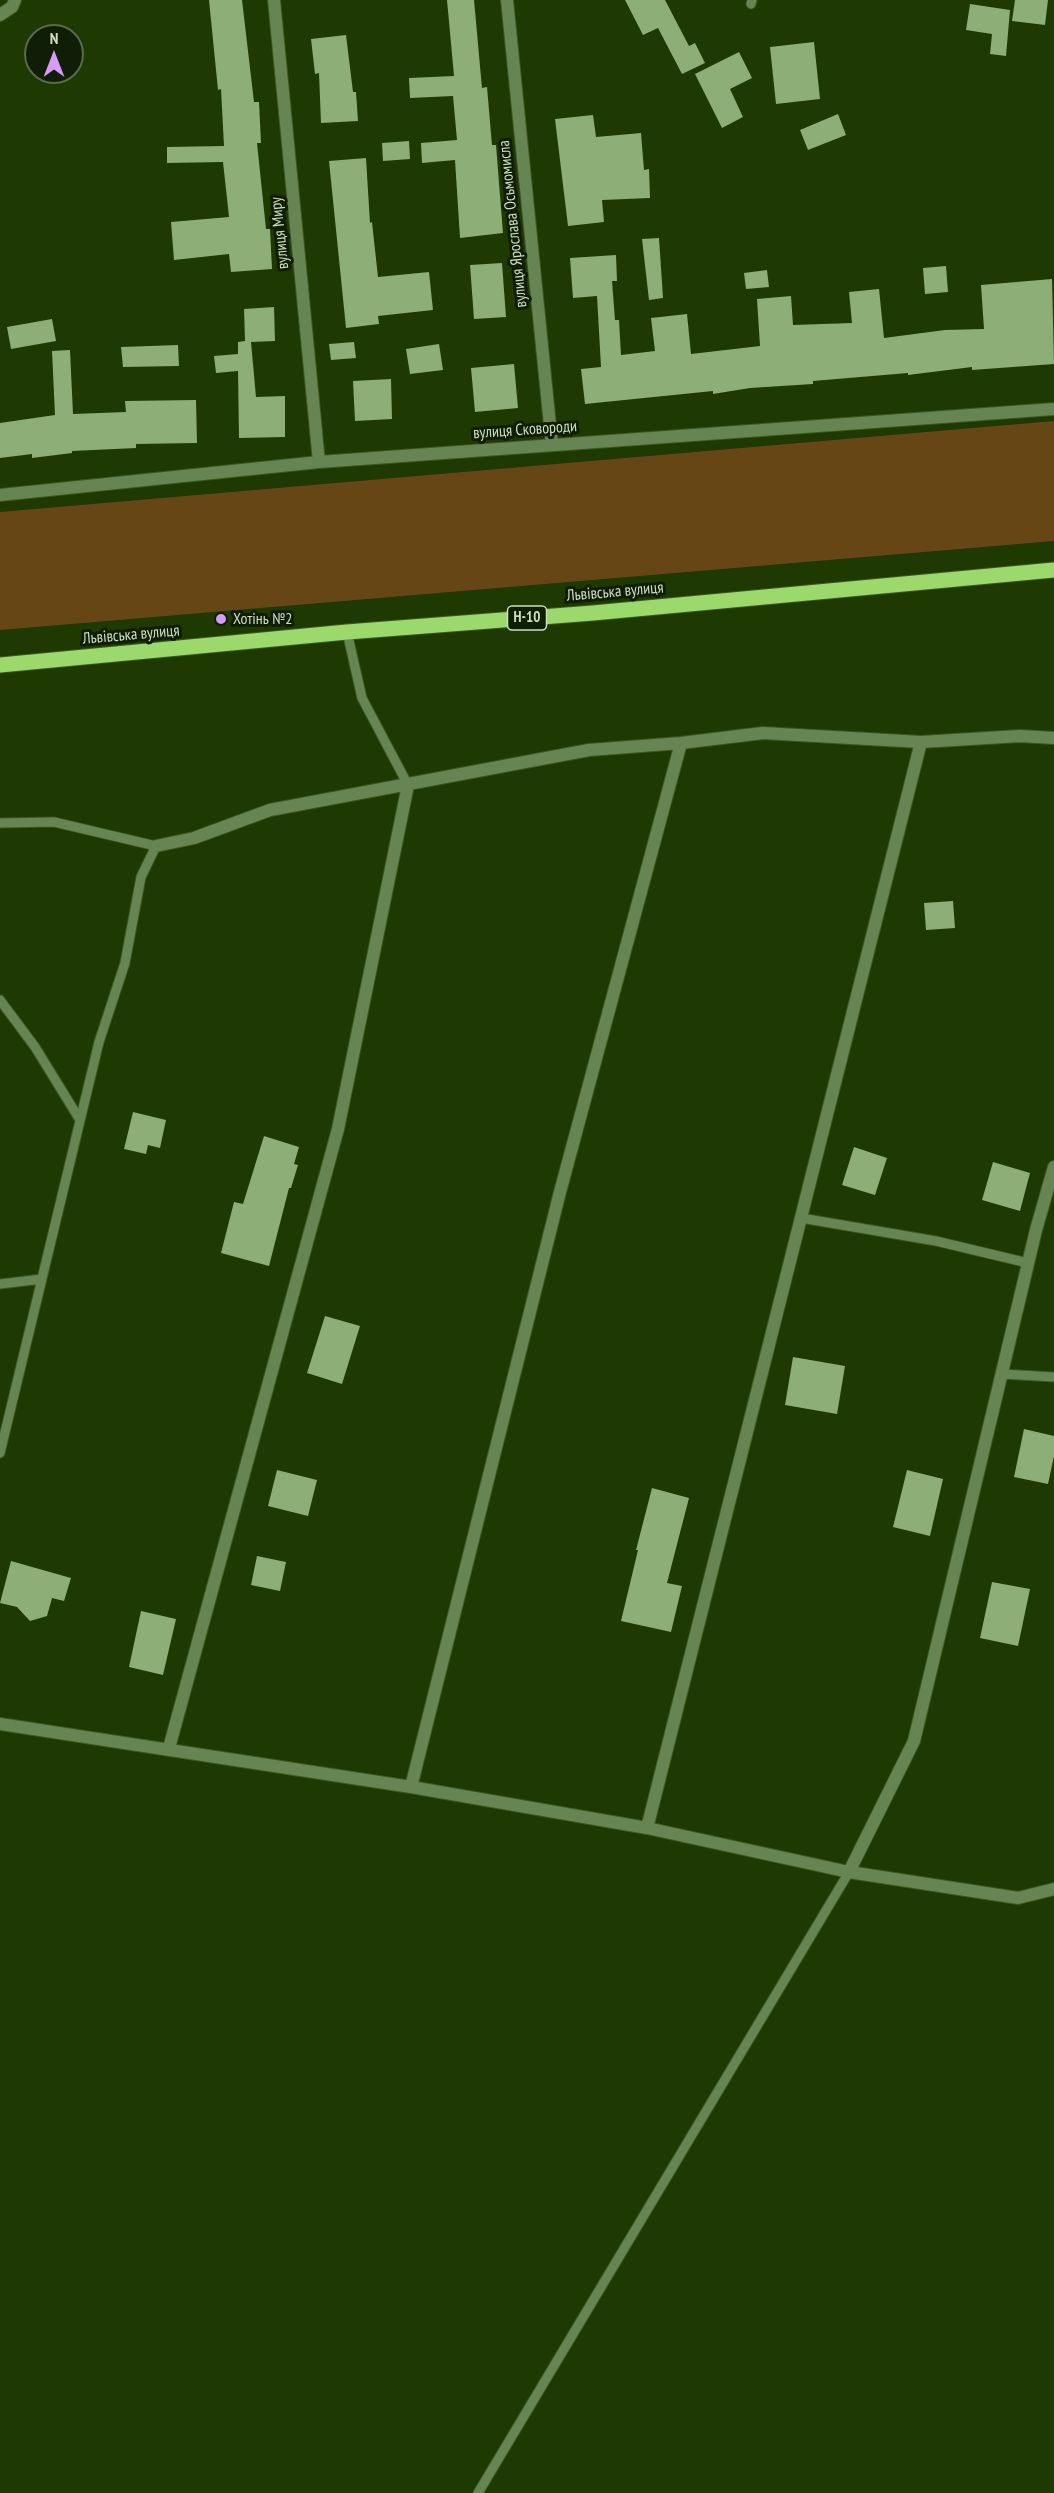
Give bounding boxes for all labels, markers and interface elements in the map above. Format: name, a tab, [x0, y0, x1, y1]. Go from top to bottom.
north arrow	[24, 24, 84, 84]
text: N	[50, 28, 58, 48]
street label: вулиця Ярослава Осьмомисла	[495, 139, 531, 309]
street label: вулиця Миру	[267, 196, 293, 270]
street label: вулиця Сковороди	[472, 417, 578, 443]
street label: Львівська вулиця	[566, 578, 664, 606]
road number: Н-10	[508, 606, 546, 630]
place label: Хотінь №2	[233, 609, 293, 629]
marker: Хотінь №2	[214, 612, 228, 626]
street label: Львівська вулиця	[82, 621, 180, 649]

